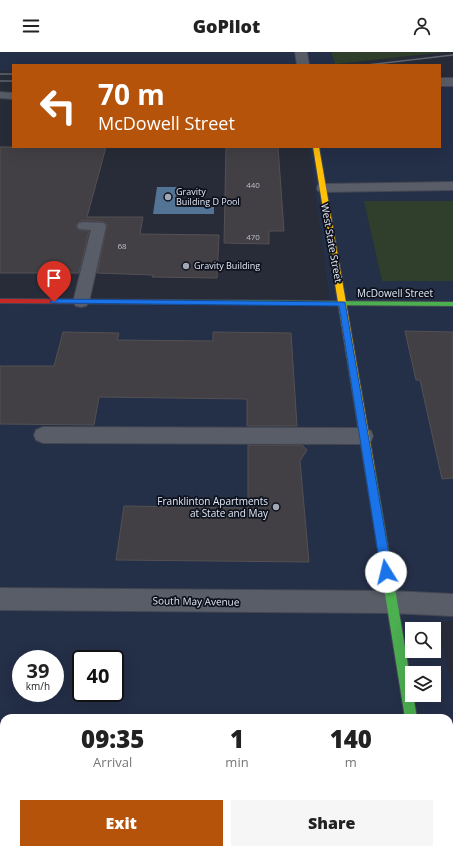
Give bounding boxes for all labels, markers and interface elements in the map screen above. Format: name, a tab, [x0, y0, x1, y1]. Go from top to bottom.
text: GoPilot	[193, 14, 260, 38]
icon: menu	[20, 15, 42, 37]
icon: person	[411, 15, 433, 37]
text: 70 m	[98, 75, 165, 113]
icon: left	[32, 80, 84, 132]
text: McDowell Street	[98, 111, 235, 135]
house number: 440	[246, 179, 260, 190]
place label: Gravity Building D Pool	[176, 185, 240, 208]
marker: Gravity Building D Pool	[163, 192, 173, 202]
street label: West State Street	[318, 202, 346, 284]
house number: 470	[246, 231, 260, 242]
house number: 68	[117, 240, 127, 251]
place label: Gravity Building	[194, 259, 260, 272]
pin	[37, 261, 71, 302]
marker: Gravity Building	[181, 261, 191, 271]
icon: arrive	[43, 267, 65, 289]
street label: McDowell Street	[357, 286, 433, 300]
place label: Franklinton Apartments at State and May	[157, 494, 269, 520]
marker: Franklinton Apartments at State and May	[271, 502, 281, 512]
position arrow	[365, 551, 407, 593]
street label: South May Avenue	[152, 593, 240, 609]
map controls	[405, 622, 441, 702]
button: search	[405, 622, 441, 658]
speed limit sign: 40	[72, 650, 124, 702]
text: 39	[27, 657, 49, 684]
button: layers	[405, 666, 441, 702]
text: km/h	[26, 679, 50, 693]
text: 09:35	[81, 722, 144, 755]
text: 1	[230, 722, 244, 755]
text: 140	[330, 722, 372, 755]
text: Arrival	[93, 753, 132, 771]
text: min	[225, 753, 249, 771]
text: m	[345, 753, 357, 771]
button: Exit	[20, 800, 223, 846]
button: Share	[231, 800, 433, 846]

